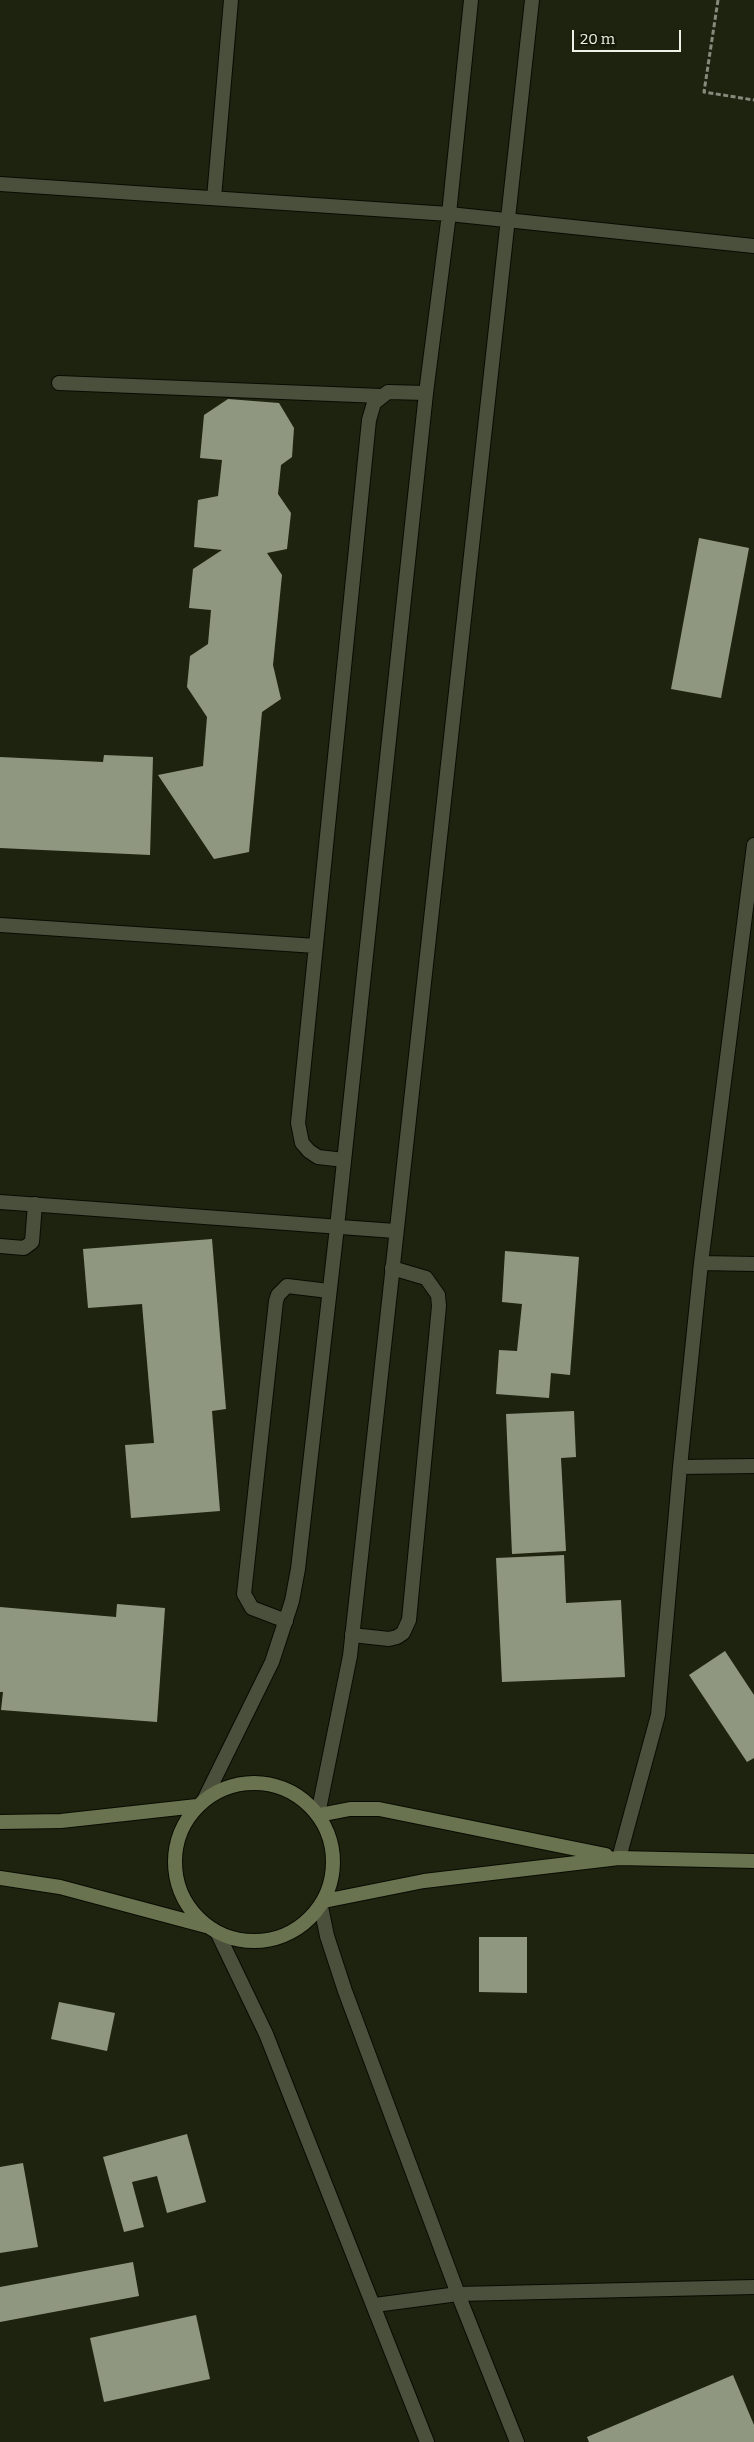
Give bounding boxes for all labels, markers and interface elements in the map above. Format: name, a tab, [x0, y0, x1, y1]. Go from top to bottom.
scale bar	[574, 20, 683, 52]
text: 20 m	[580, 30, 615, 48]

